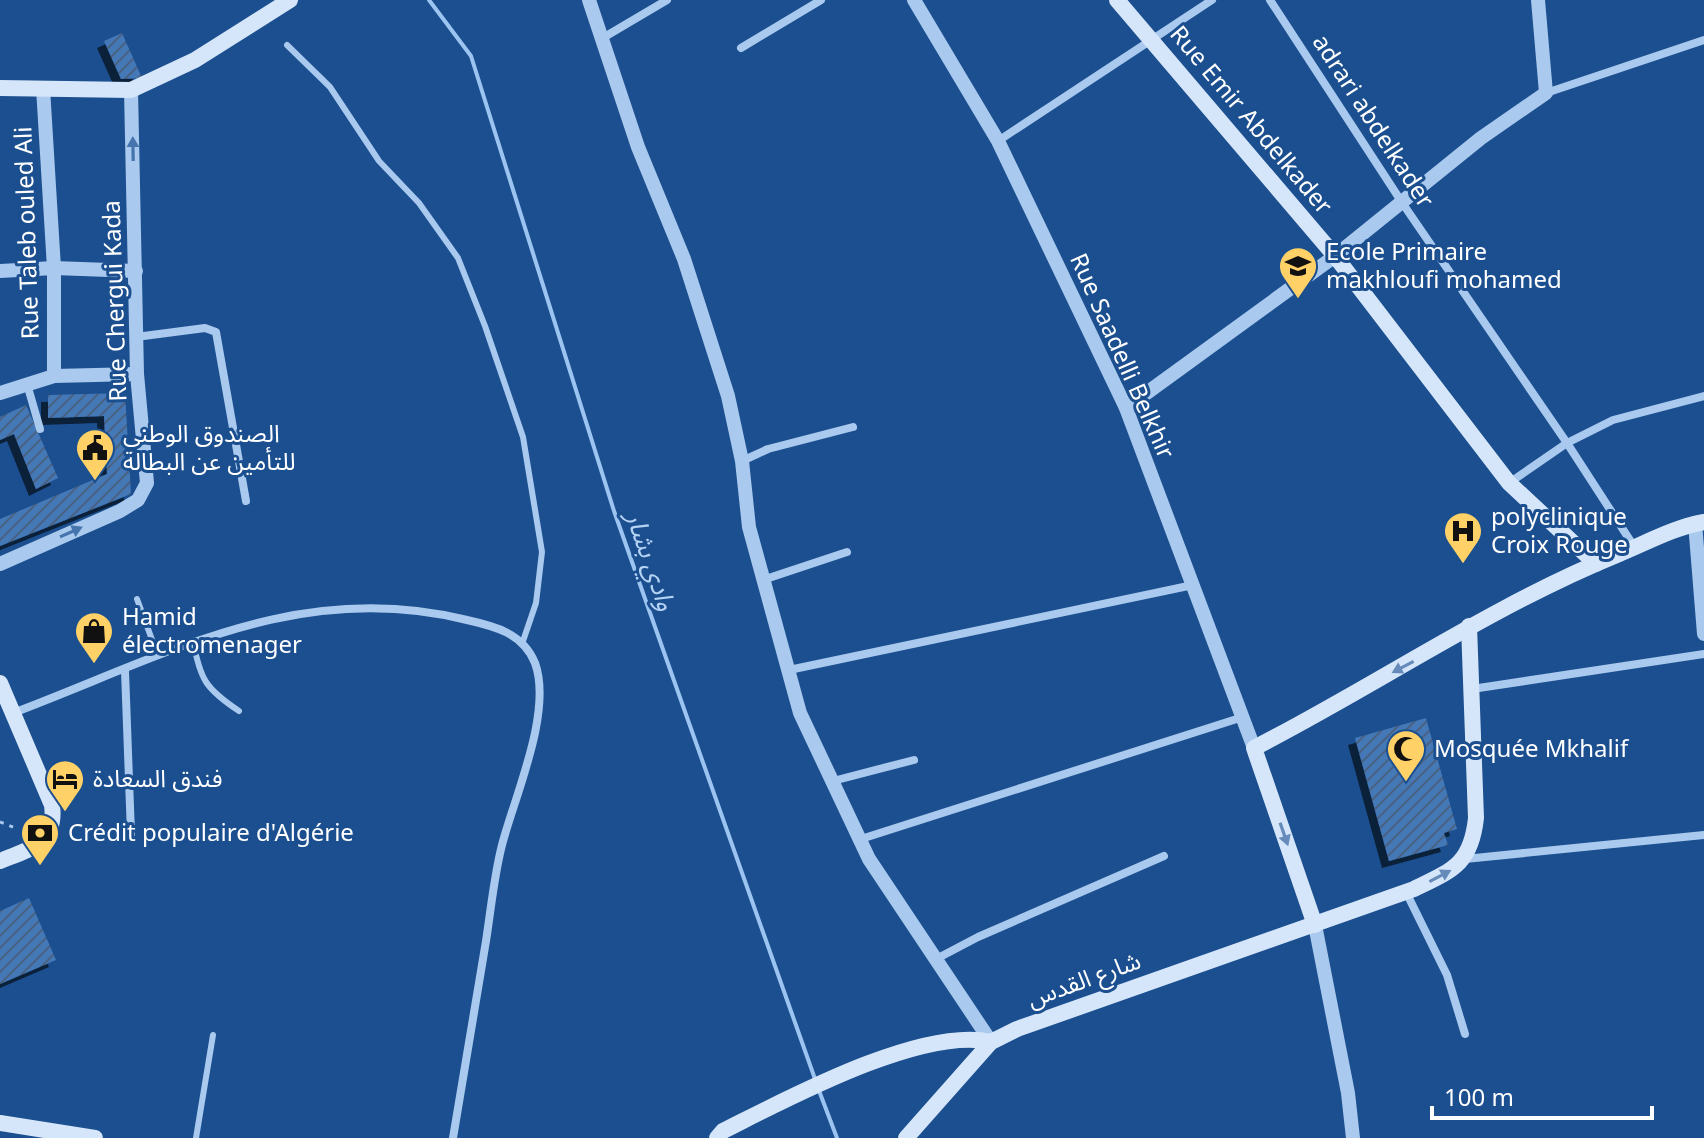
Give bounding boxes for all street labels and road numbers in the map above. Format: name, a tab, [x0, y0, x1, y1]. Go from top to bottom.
street label: Rue Emir Abdelkader	[1163, 18, 1341, 220]
street label: adrari abdelkader	[1306, 27, 1443, 213]
street label: Rue Taleb ouled Ali	[5, 126, 46, 340]
street label: Rue Chergui Kada	[93, 200, 134, 402]
street label: Rue Saadelli Belkhir	[1063, 247, 1184, 464]
street label: شارع القدس	[1022, 943, 1146, 1016]

